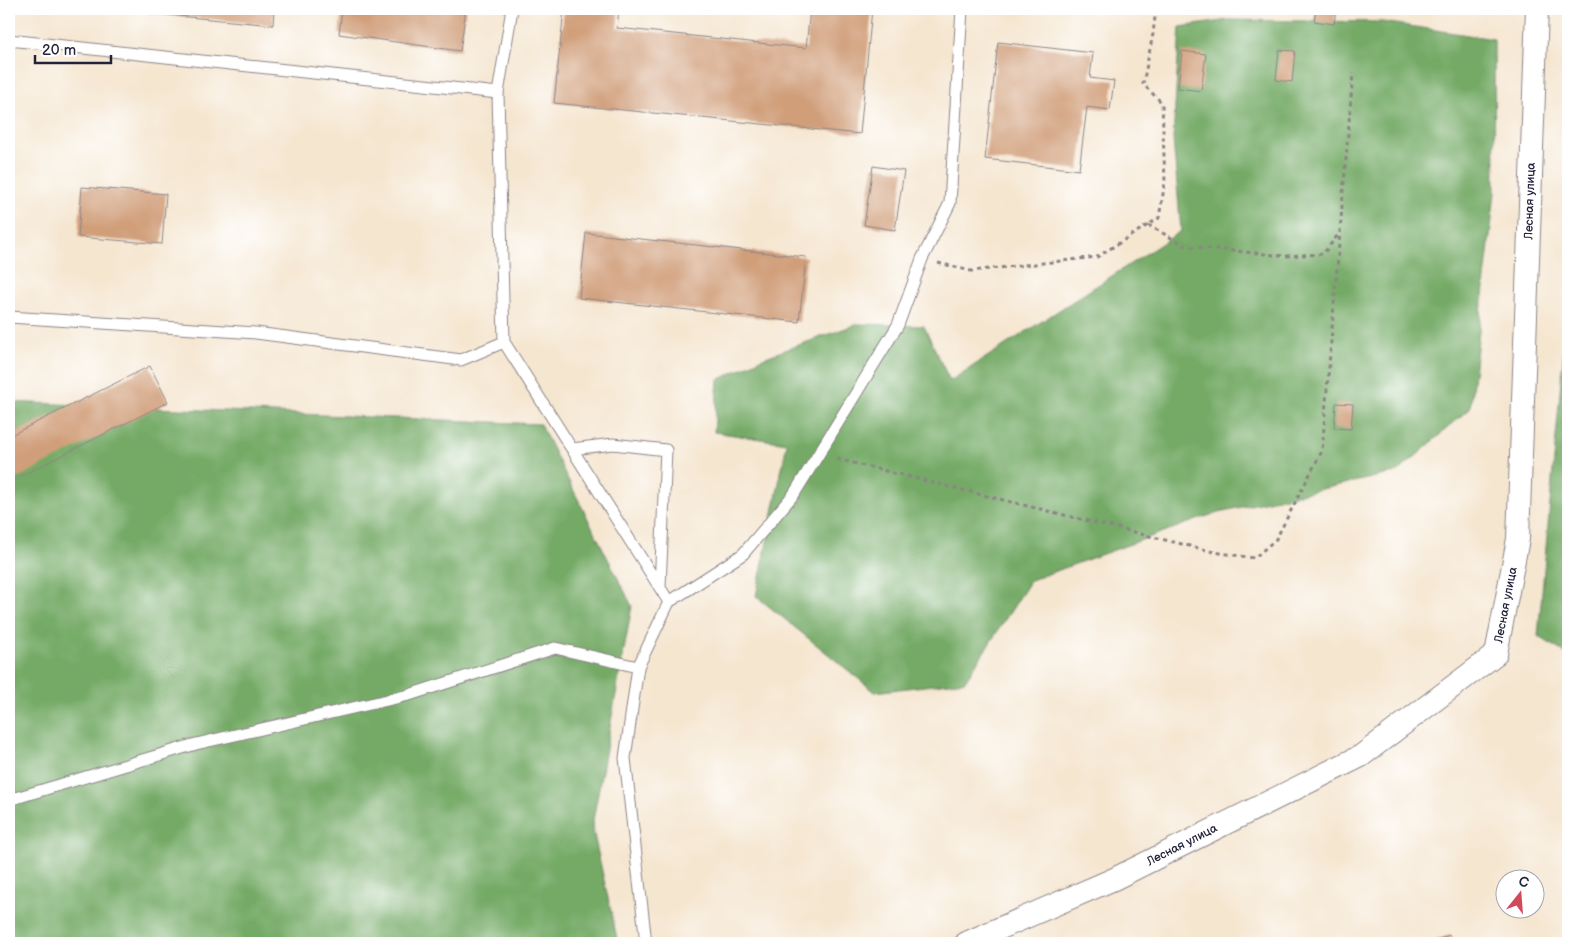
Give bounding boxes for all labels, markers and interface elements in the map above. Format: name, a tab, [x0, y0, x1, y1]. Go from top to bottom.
scale bar	[35, 32, 111, 64]
text: 20 m	[42, 41, 76, 60]
street label: Лесная улица	[1521, 162, 1539, 241]
street label: Лесная улица	[1491, 566, 1521, 645]
street label: Лесная улица	[1143, 821, 1220, 870]
north arrow	[1494, 870, 1544, 920]
text: С	[1517, 872, 1531, 892]

